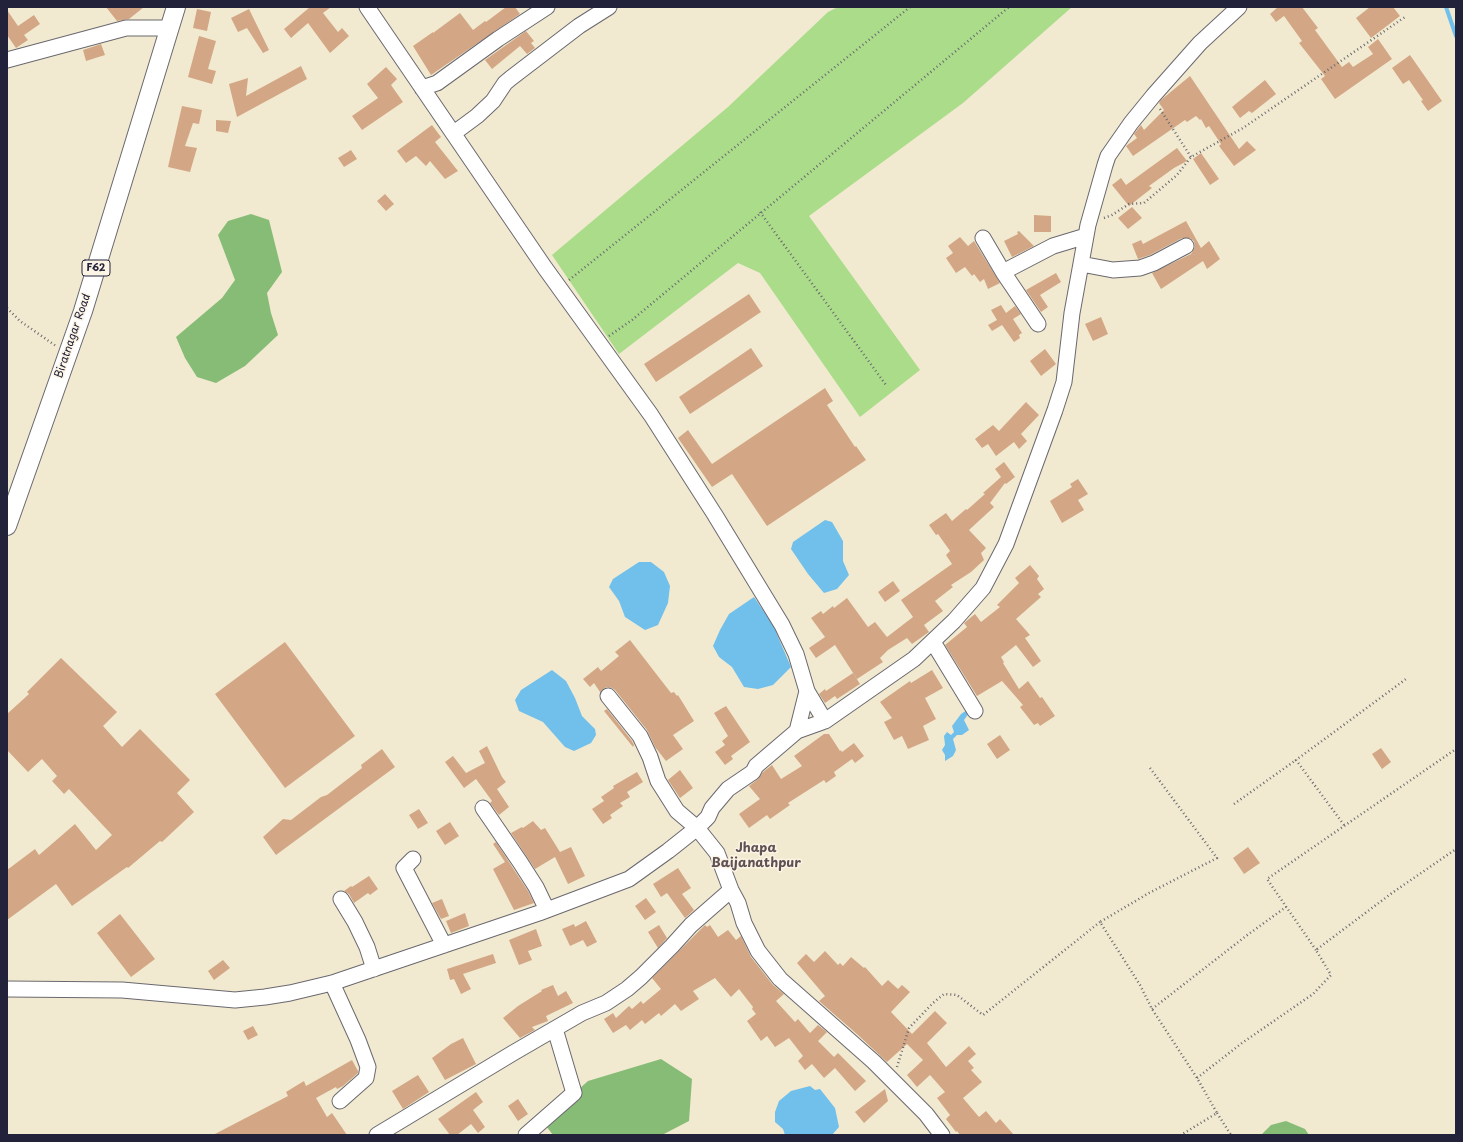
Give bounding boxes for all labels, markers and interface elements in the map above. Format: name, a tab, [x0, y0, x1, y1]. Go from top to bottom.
road number: F62	[82, 260, 110, 276]
street label: Biratnagar Road	[52, 292, 94, 380]
district label: Jhapa Baijanathpur	[711, 840, 801, 871]

